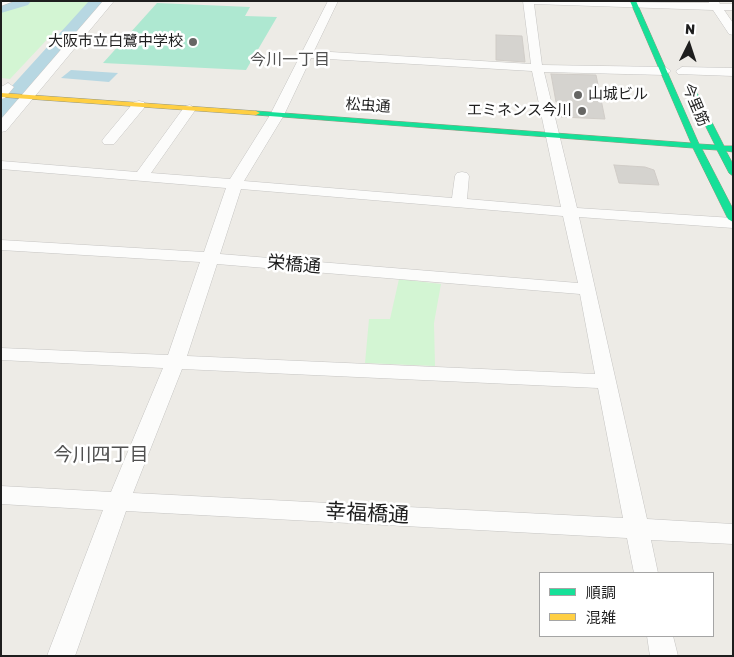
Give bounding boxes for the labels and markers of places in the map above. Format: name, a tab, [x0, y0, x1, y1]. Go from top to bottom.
place label: 大阪市立白鷺中学校	[48, 33, 183, 51]
marker: 大阪市立白鷺中学校	[187, 36, 199, 48]
place label: 山城ビル	[588, 86, 648, 104]
marker: 山城ビル	[572, 89, 584, 101]
place label: エミネンス今川	[467, 102, 572, 120]
marker: エミネンス今川	[576, 105, 588, 117]

